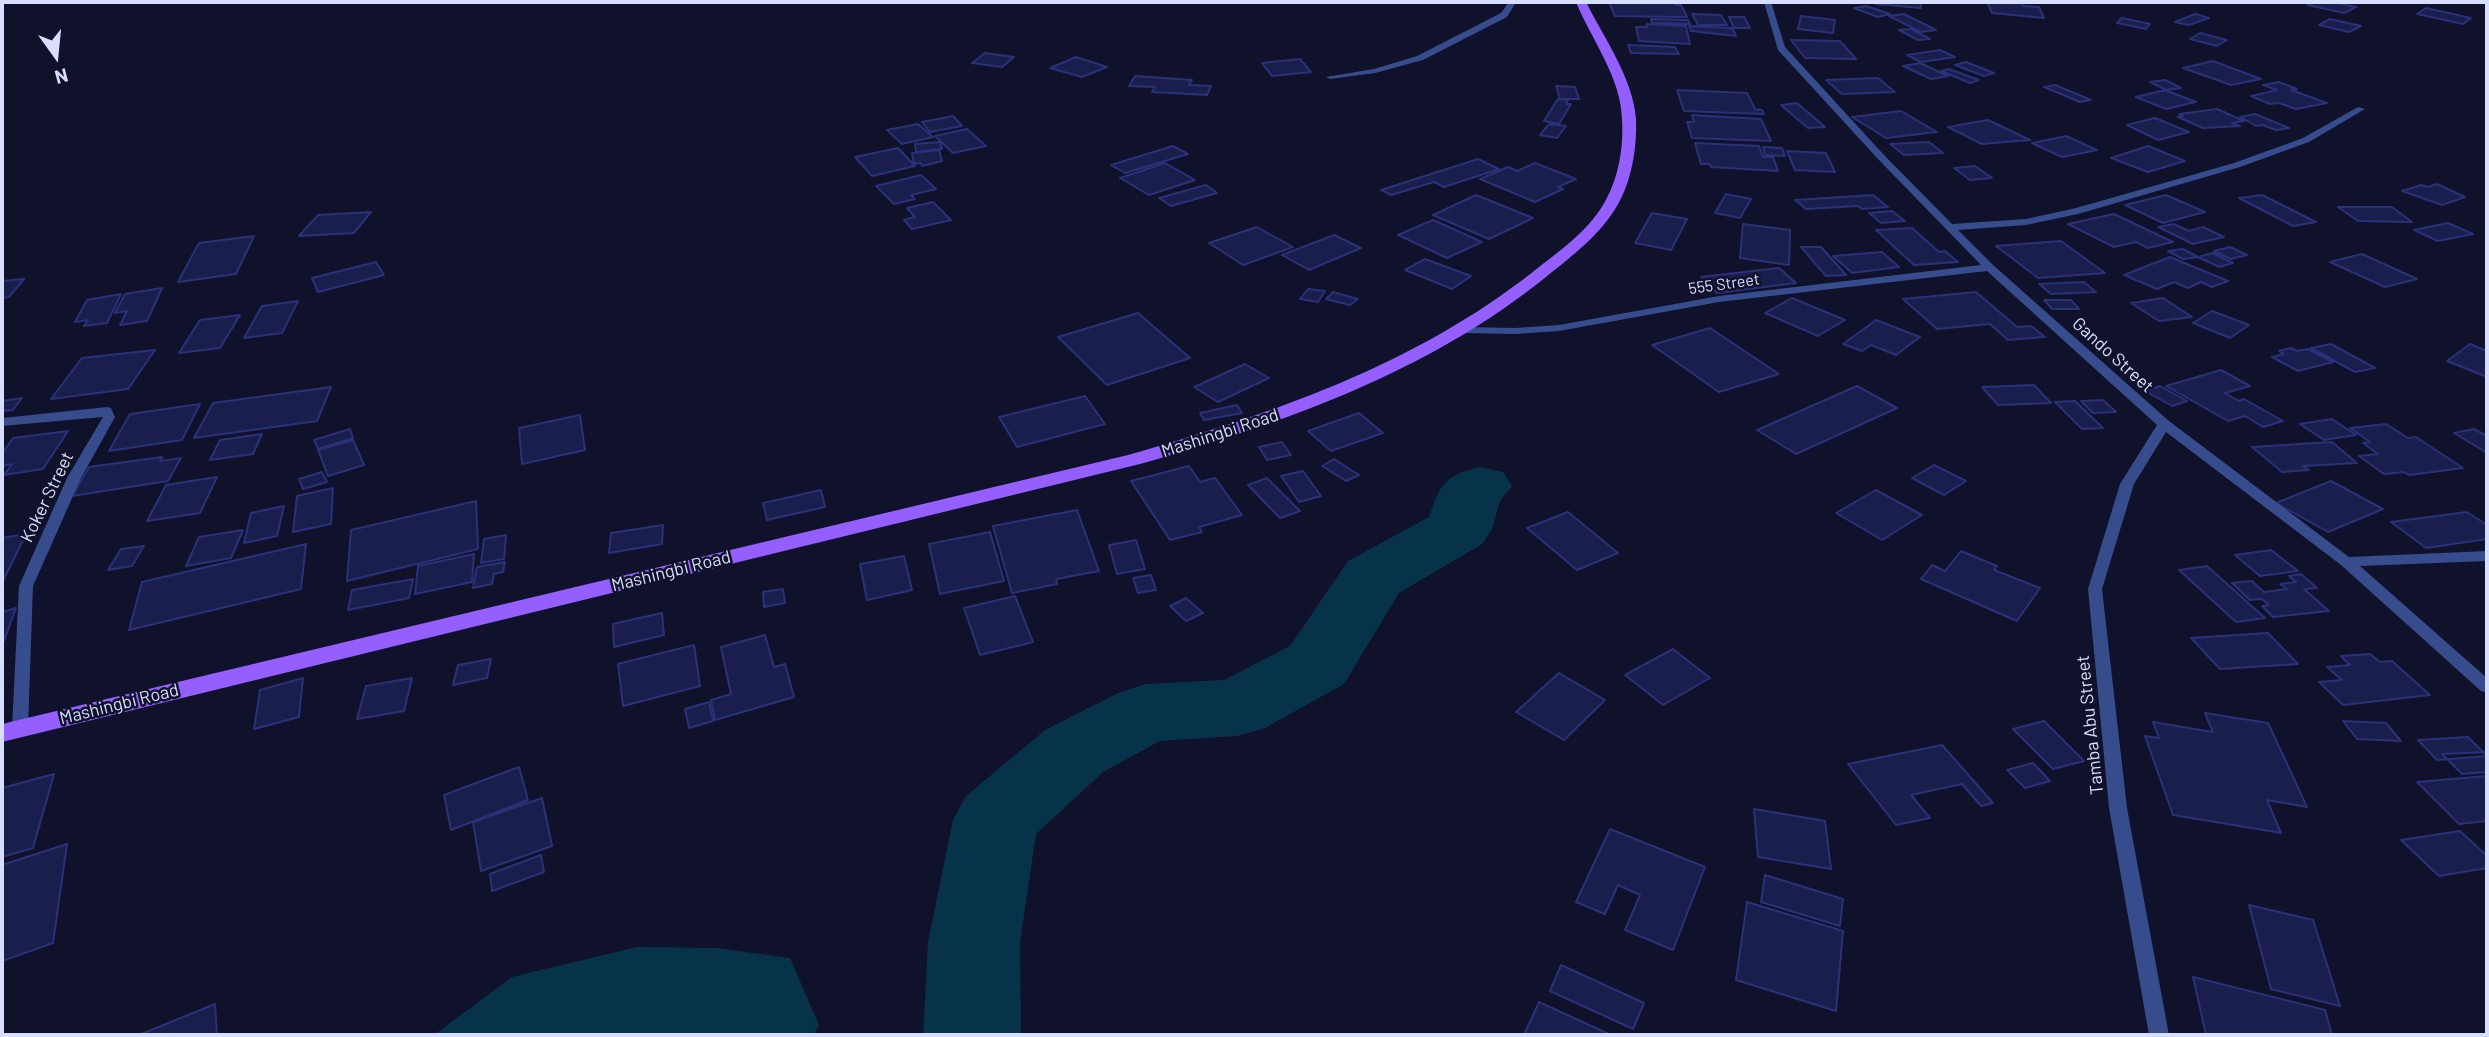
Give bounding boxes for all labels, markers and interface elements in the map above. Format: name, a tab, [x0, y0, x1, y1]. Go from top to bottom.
north arrow	[21, 21, 91, 91]
text: N	[52, 64, 71, 90]
street label: 555 Street	[1687, 270, 1761, 298]
street label: Gando Street	[2068, 313, 2158, 397]
street label: Mashingbi Road	[1159, 404, 1281, 462]
street label: Koker Street	[16, 448, 78, 546]
street label: Mashingbi Road	[609, 546, 733, 596]
street label: Tamba Abu Street	[2072, 654, 2108, 796]
street label: Mashingbi Road	[57, 679, 181, 729]

